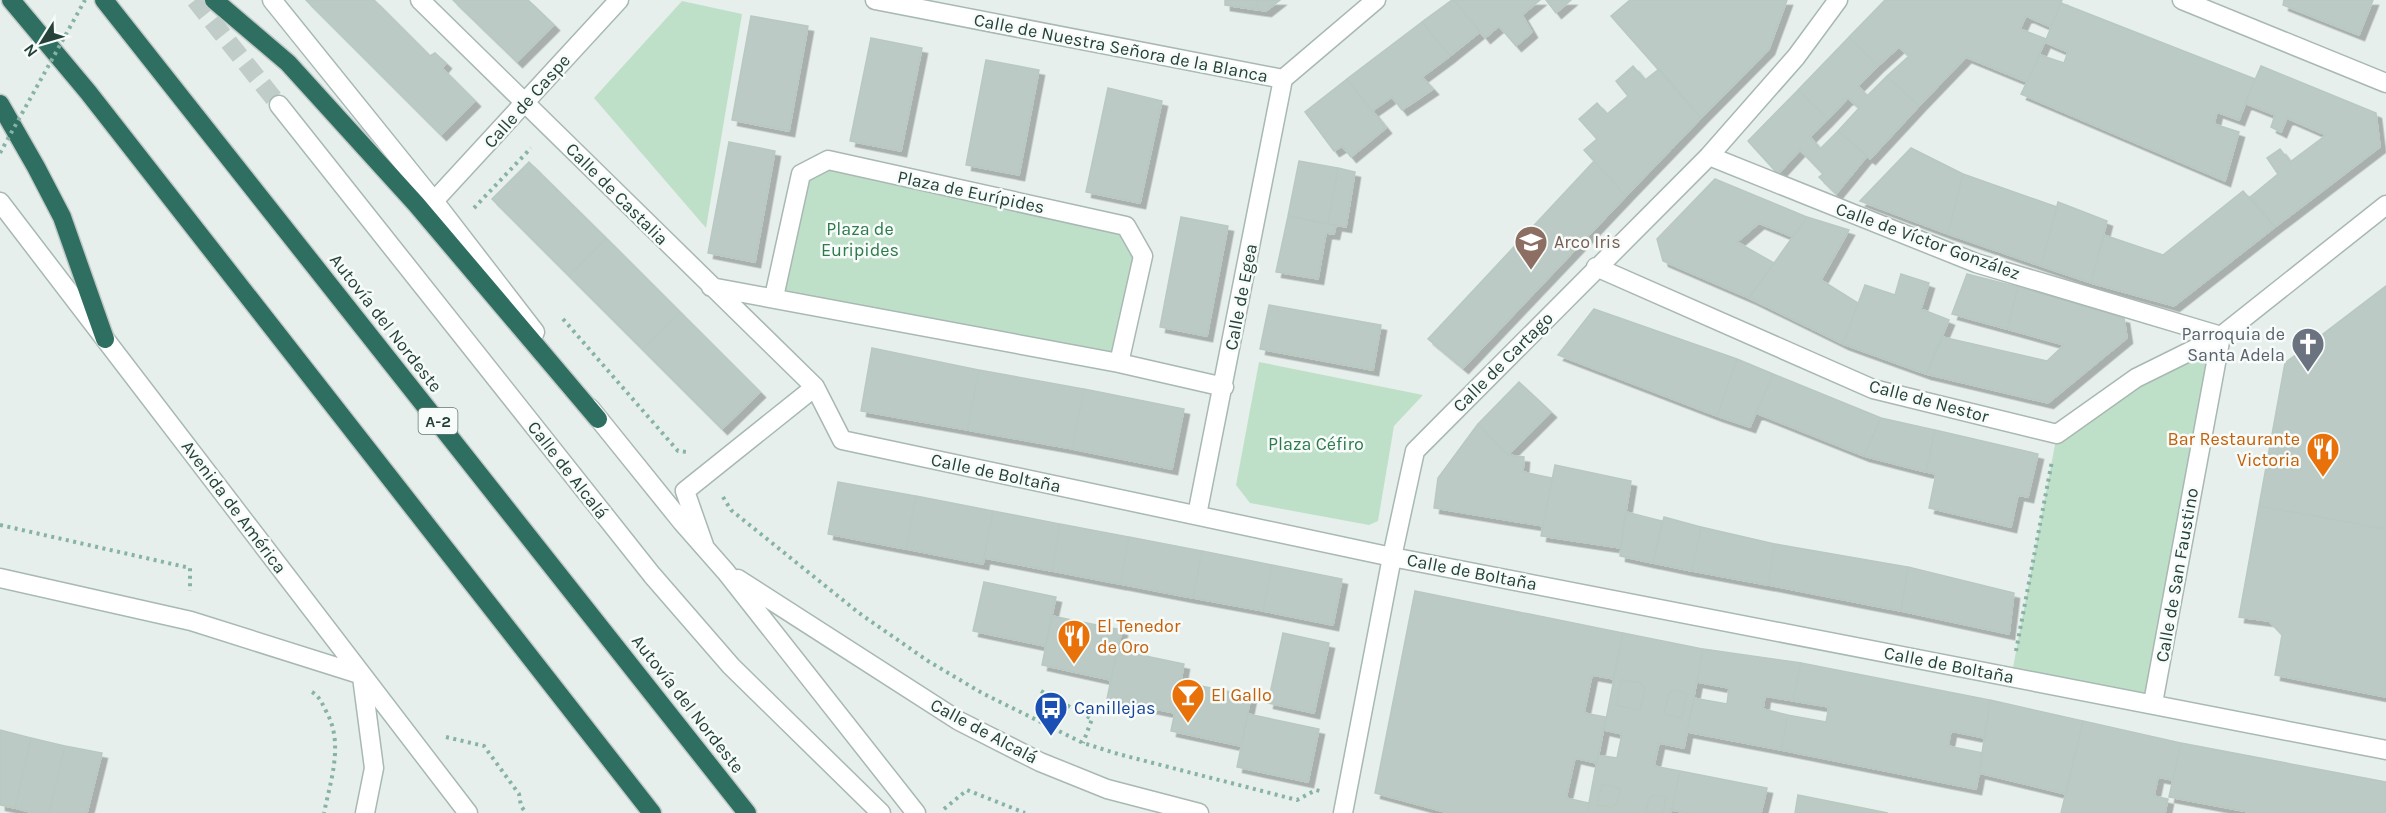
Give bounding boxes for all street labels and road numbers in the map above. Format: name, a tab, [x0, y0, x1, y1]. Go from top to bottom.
street label: Calle de Nuestra Señora de la Blanca	[972, 9, 1270, 87]
street label: Calle de Caspe	[479, 49, 575, 153]
street label: Calle de Castalia	[561, 138, 673, 250]
street label: Plaza de Eurípides	[895, 166, 1047, 218]
street label: Calle de Víctor González	[1833, 197, 2023, 285]
street label: Calle de Egea	[1220, 242, 1262, 352]
street label: Autovía del Nordeste	[325, 249, 447, 397]
street label: Calle de Cartago	[1448, 307, 1558, 417]
street label: Calle de Nestor	[1867, 374, 1992, 428]
road number: A-2	[418, 408, 458, 434]
street label: Calle de Alcalá	[523, 417, 613, 523]
street label: Avenida de América	[177, 436, 291, 578]
street label: Calle de Boltaña	[929, 448, 1063, 498]
street label: Calle de San Faustino	[2151, 486, 2203, 664]
street label: Calle de Boltaña	[1405, 549, 1539, 595]
street label: Autovía del Nordeste	[627, 630, 749, 778]
street label: Calle de Boltaña	[1882, 642, 2016, 688]
street label: Calle de Alcalá	[927, 694, 1041, 768]

